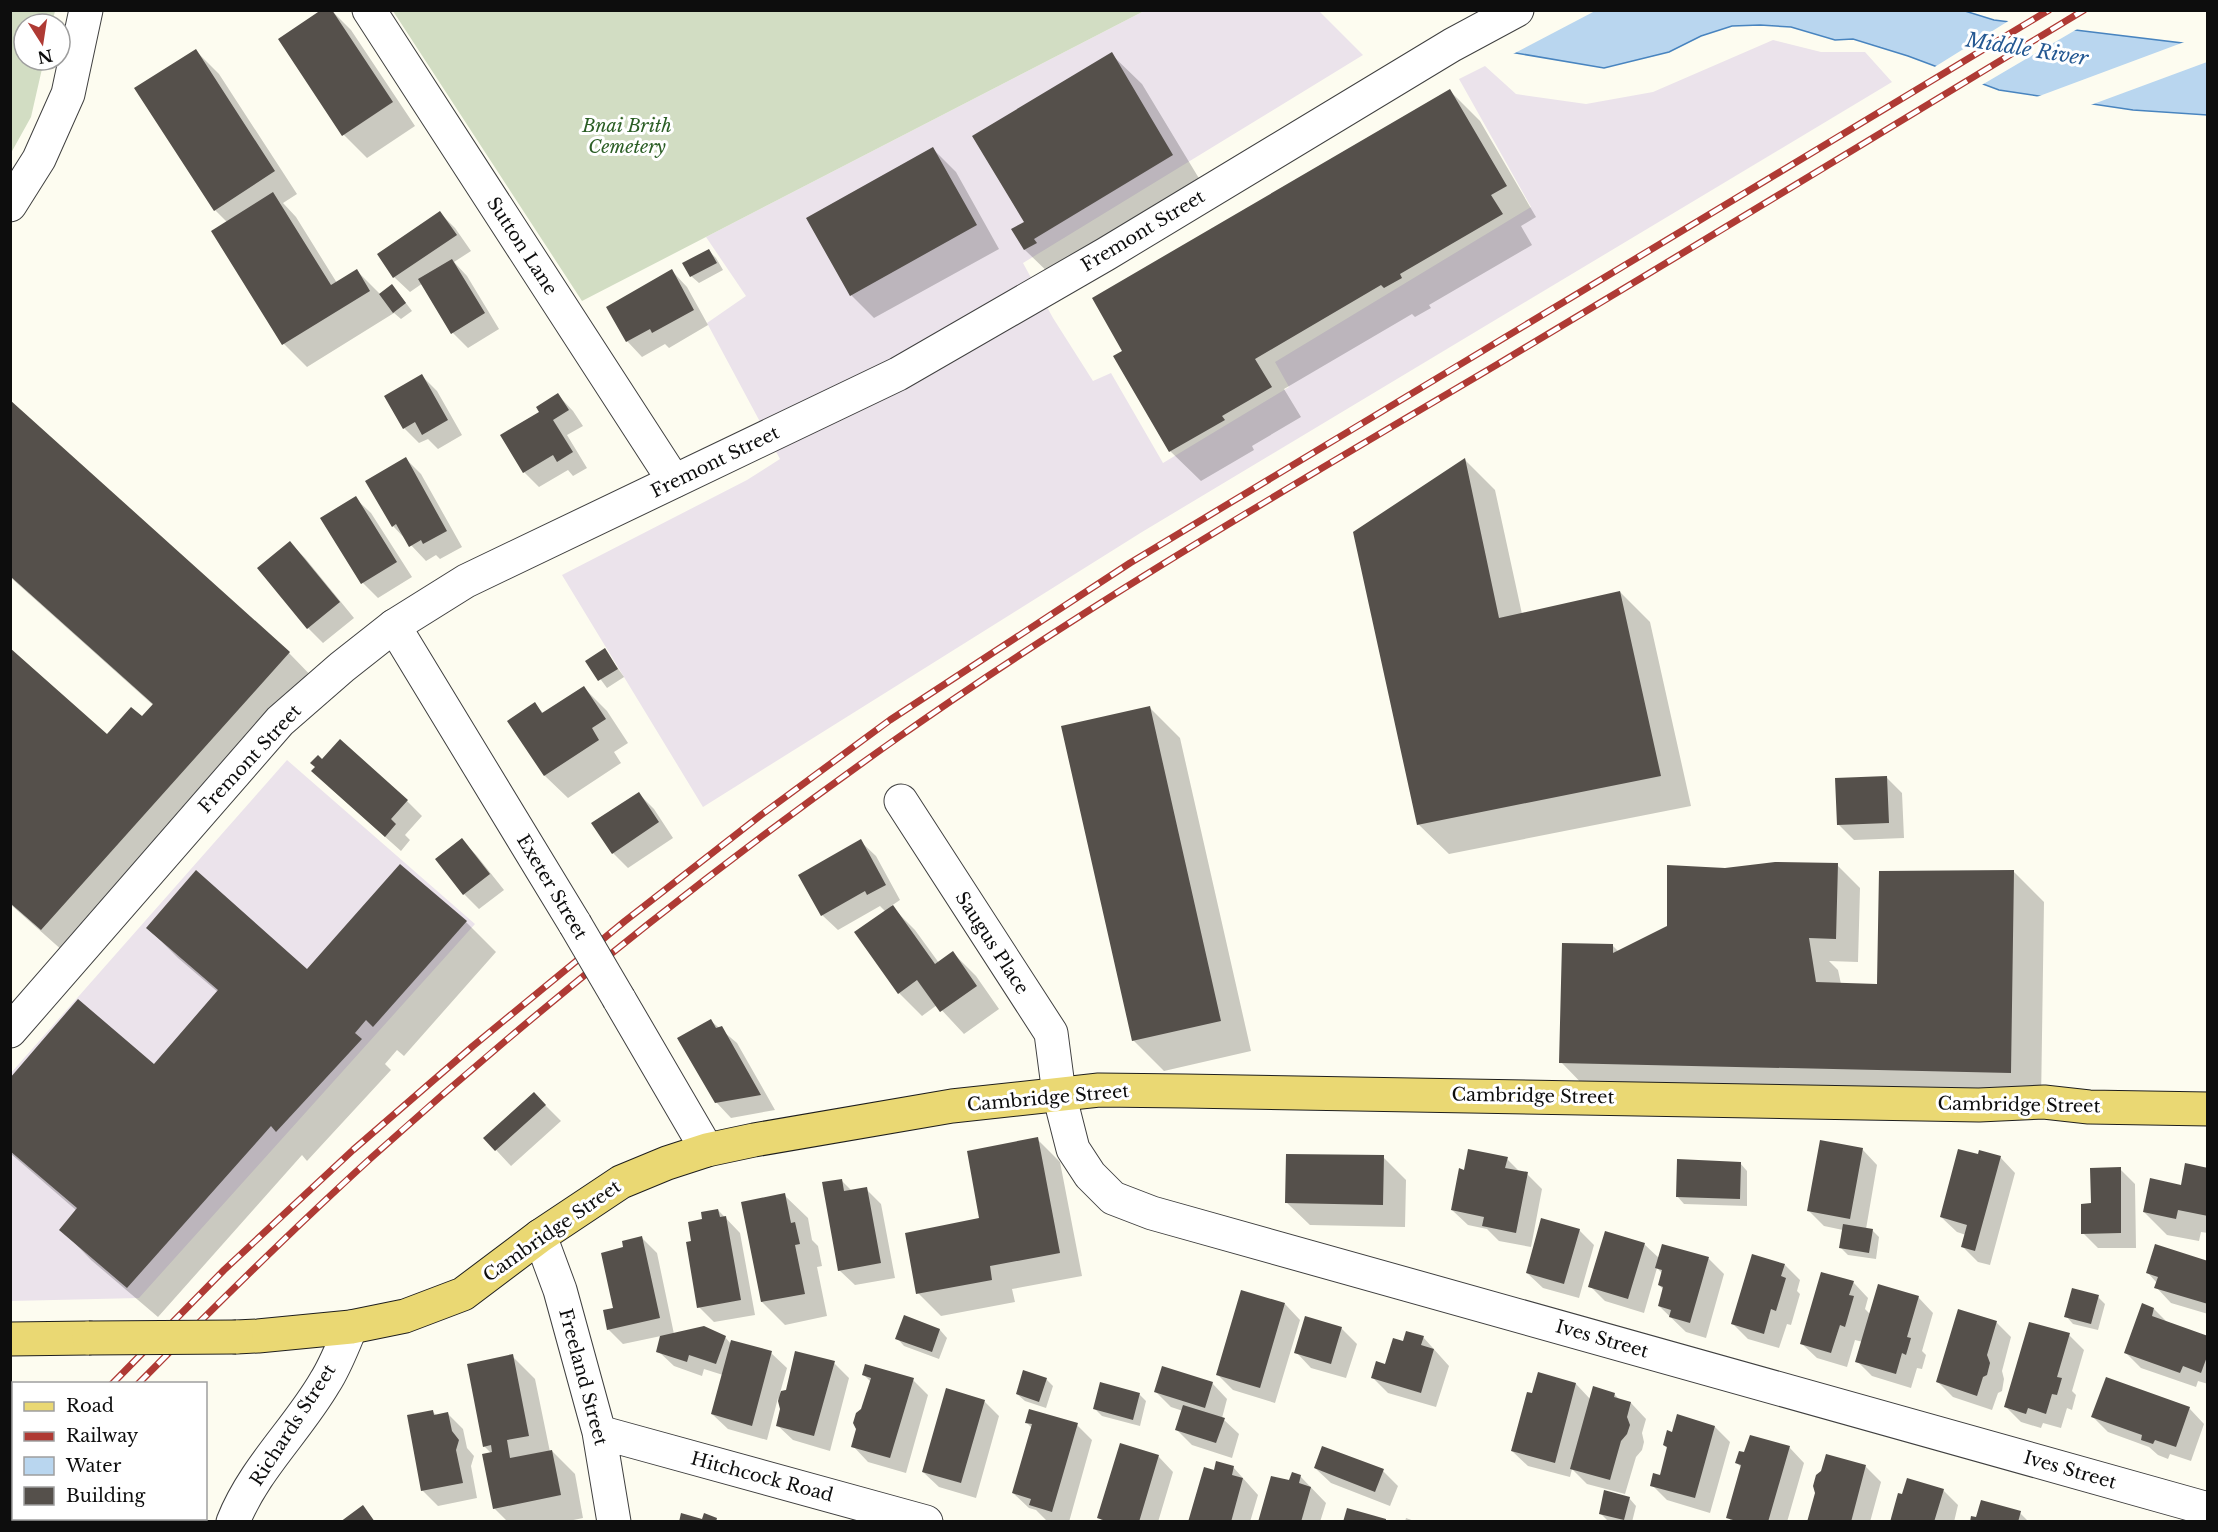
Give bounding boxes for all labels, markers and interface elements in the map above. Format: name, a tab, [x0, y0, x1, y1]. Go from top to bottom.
north arrow	[12, 12, 72, 72]
water label: Middle River	[1963, 27, 2090, 71]
text: N	[36, 45, 55, 68]
park label: Bnai Brith Cemetery	[581, 115, 672, 158]
street label: Fremont Street	[1077, 185, 1209, 277]
street label: Sutton Lane	[482, 193, 562, 299]
street label: Fremont Street	[647, 421, 783, 503]
street label: Fremont Street	[194, 700, 306, 818]
street label: Exeter Street	[512, 831, 592, 944]
street label: Saugus Place	[951, 888, 1033, 998]
street label: Cambridge Street	[966, 1080, 1130, 1116]
street label: Cambridge Street	[1451, 1084, 1615, 1108]
street label: Cambridge Street	[1937, 1093, 2101, 1117]
street label: Cambridge Street	[479, 1175, 625, 1287]
street label: Freeland Street	[554, 1306, 612, 1448]
street label: Ives Street	[1553, 1315, 1651, 1363]
street label: Richards Street	[246, 1360, 341, 1490]
legend	[12, 1382, 207, 1520]
text: Road	[66, 1395, 114, 1417]
text: Railway	[66, 1425, 139, 1447]
street label: Ives Street	[2021, 1446, 2119, 1494]
street label: Hitchcock Road	[688, 1447, 836, 1507]
text: Water	[65, 1455, 122, 1477]
text: Building	[66, 1485, 145, 1507]

